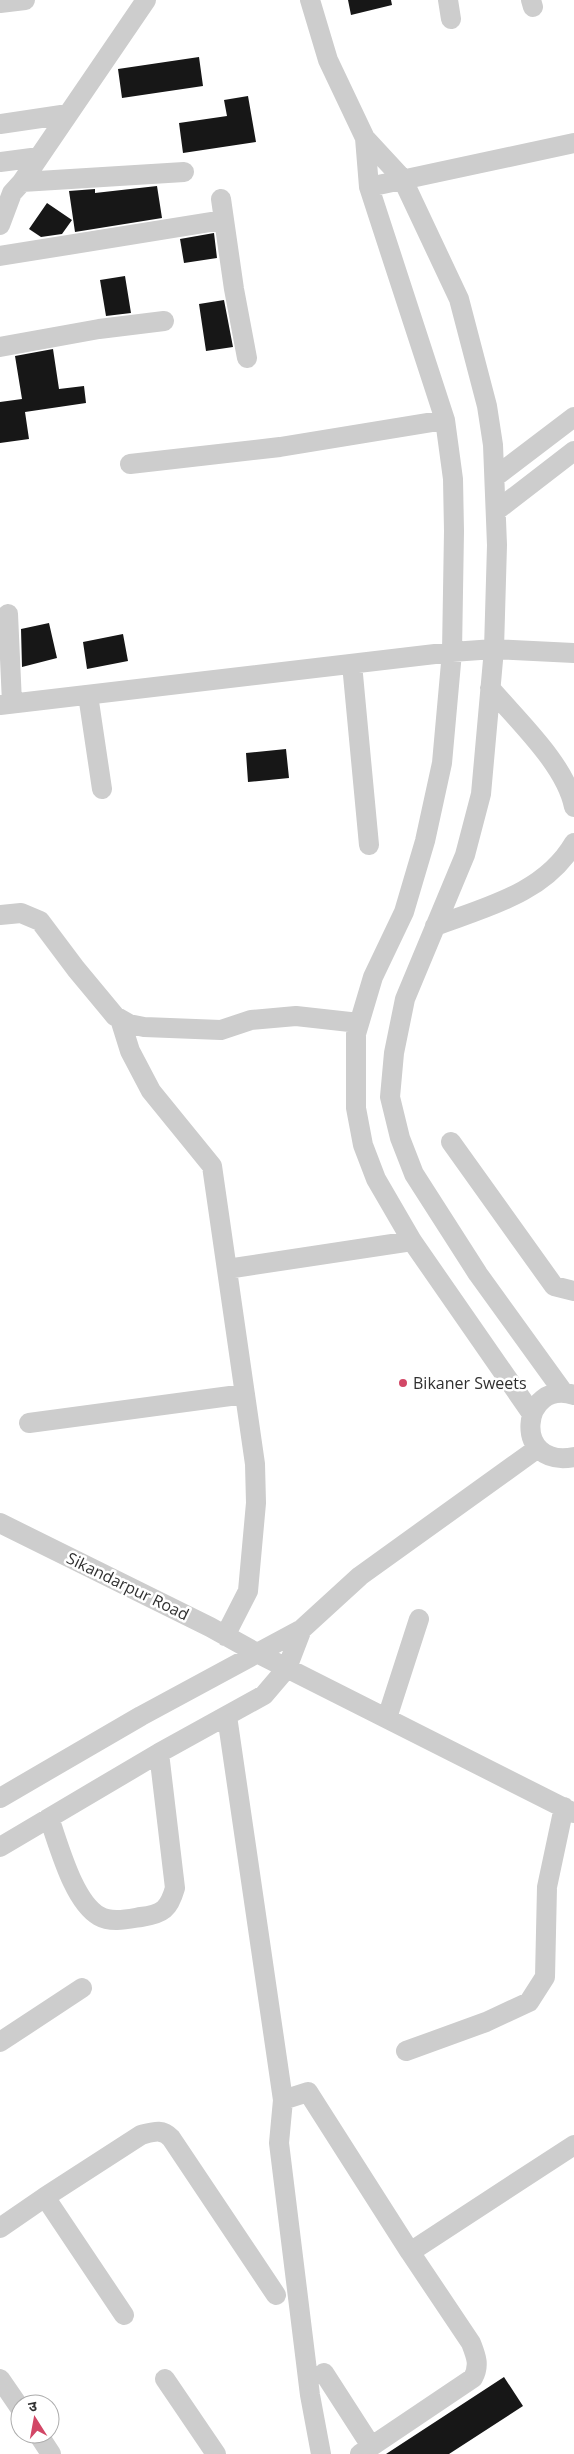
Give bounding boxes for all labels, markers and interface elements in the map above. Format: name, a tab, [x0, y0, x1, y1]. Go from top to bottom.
place label: Bikaner Sweets	[413, 1372, 527, 1394]
marker: Bikaner Sweets	[397, 1377, 409, 1389]
street label: Sikandarpur Road	[63, 1547, 193, 1625]
north arrow	[10, 2394, 60, 2444]
text: उ	[27, 2395, 39, 2416]

